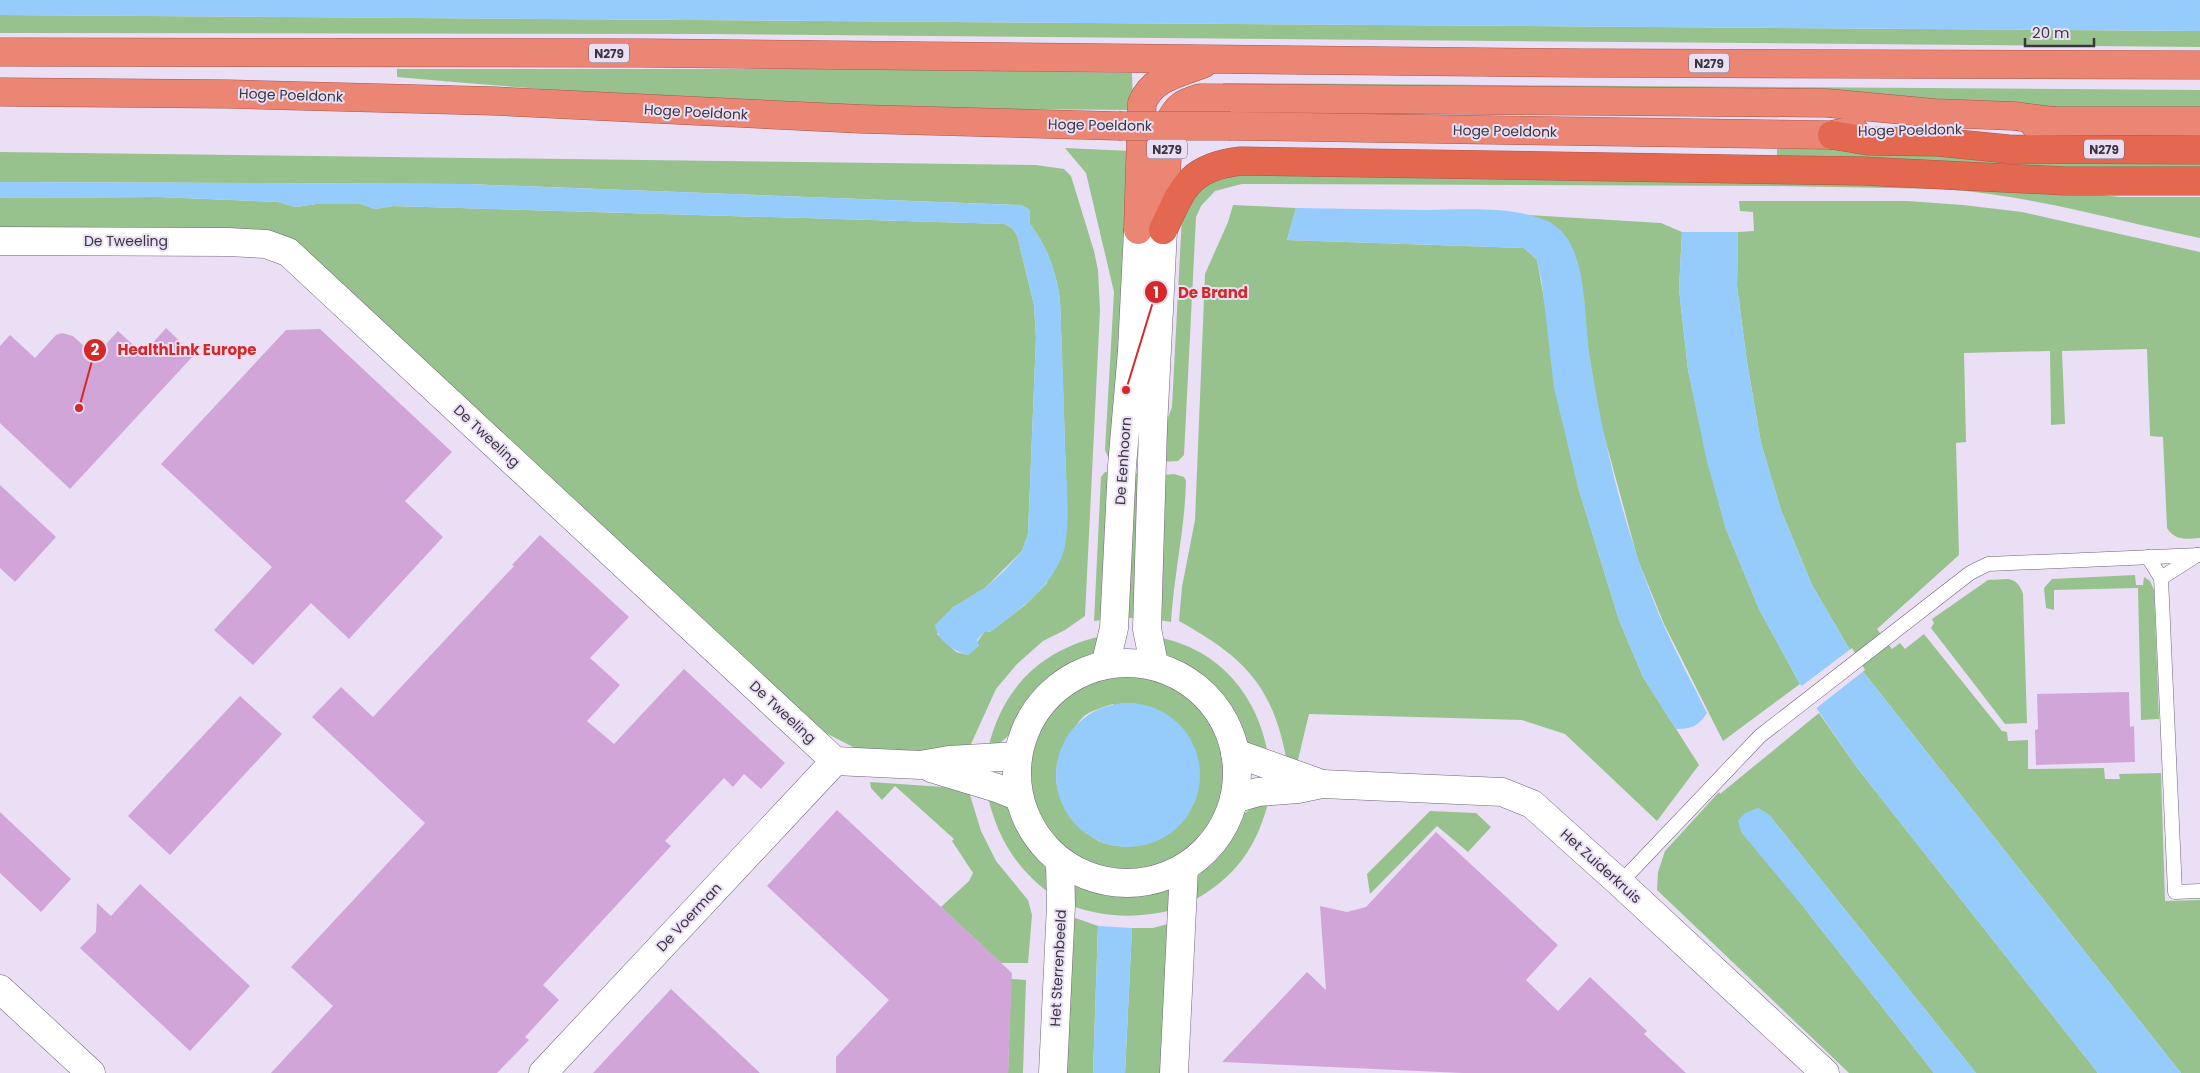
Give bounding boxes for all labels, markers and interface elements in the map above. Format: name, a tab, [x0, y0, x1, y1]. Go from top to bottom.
scale bar	[2025, 15, 2094, 47]
text: 20 m	[2032, 22, 2070, 43]
road number: N279	[589, 44, 629, 62]
road number: N279	[1689, 54, 1729, 72]
street label: Hoge Poeldonk	[239, 83, 344, 107]
street label: Hoge Poeldonk	[643, 99, 749, 125]
street label: Hoge Poeldonk	[1048, 114, 1153, 136]
street label: Hoge Poeldonk	[1858, 119, 1963, 141]
street label: Hoge Poeldonk	[1453, 120, 1558, 142]
road number: N279	[1147, 140, 1187, 158]
road number: N279	[2084, 140, 2124, 158]
street label: De Tweeling	[84, 231, 168, 251]
callout: De Brand	[1143, 277, 1258, 307]
text: 1	[1153, 282, 1159, 303]
text: De Brand	[1178, 282, 1248, 303]
callout: HealthLink Europe	[82, 335, 266, 365]
text: 2	[91, 339, 100, 360]
text: HealthLink Europe	[118, 339, 256, 360]
street label: De Tweeling	[449, 400, 525, 472]
street label: De Eenhoorn	[1110, 416, 1136, 506]
street label: De Tweeling	[745, 676, 821, 748]
street label: Het Zuiderkruis	[1556, 824, 1646, 908]
street label: De Voerman	[652, 878, 726, 956]
street label: Het Sterrenbeeld	[1045, 909, 1071, 1027]

